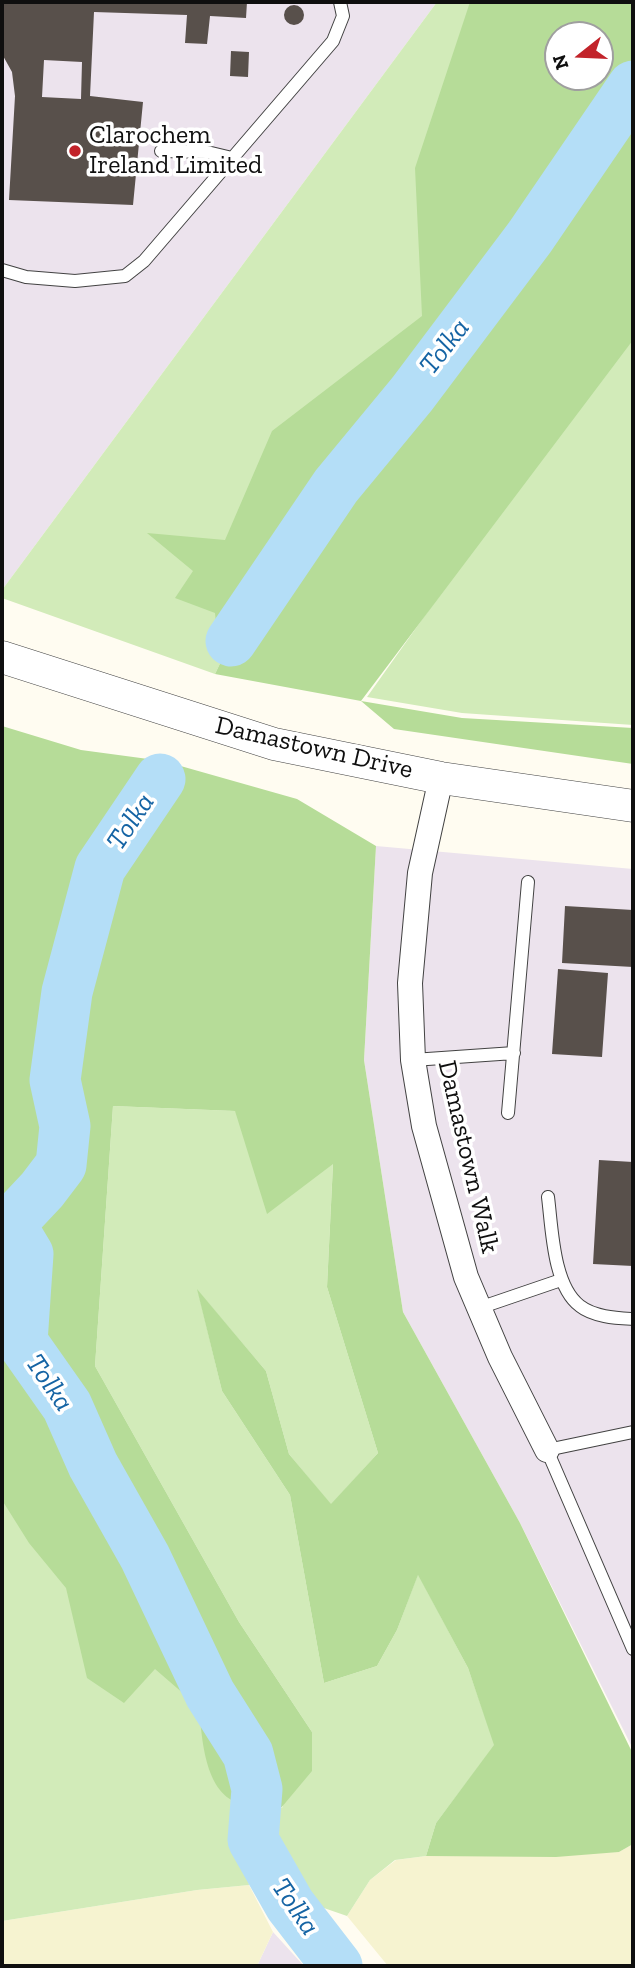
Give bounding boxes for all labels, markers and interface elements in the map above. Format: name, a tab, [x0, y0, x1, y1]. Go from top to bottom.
north arrow	[544, 21, 614, 91]
text: N	[547, 52, 574, 72]
place label: Clarochem Ireland Limited	[89, 120, 262, 182]
marker: Clarochem Ireland Limited	[67, 143, 83, 159]
water label: Tolka	[413, 312, 477, 382]
street label: Damastown Drive	[212, 710, 416, 786]
water label: Tolka	[100, 787, 162, 857]
street label: Damastown Walk	[431, 1058, 505, 1256]
water label: Tolka	[18, 1348, 80, 1418]
water label: Tolka	[264, 1872, 326, 1942]

